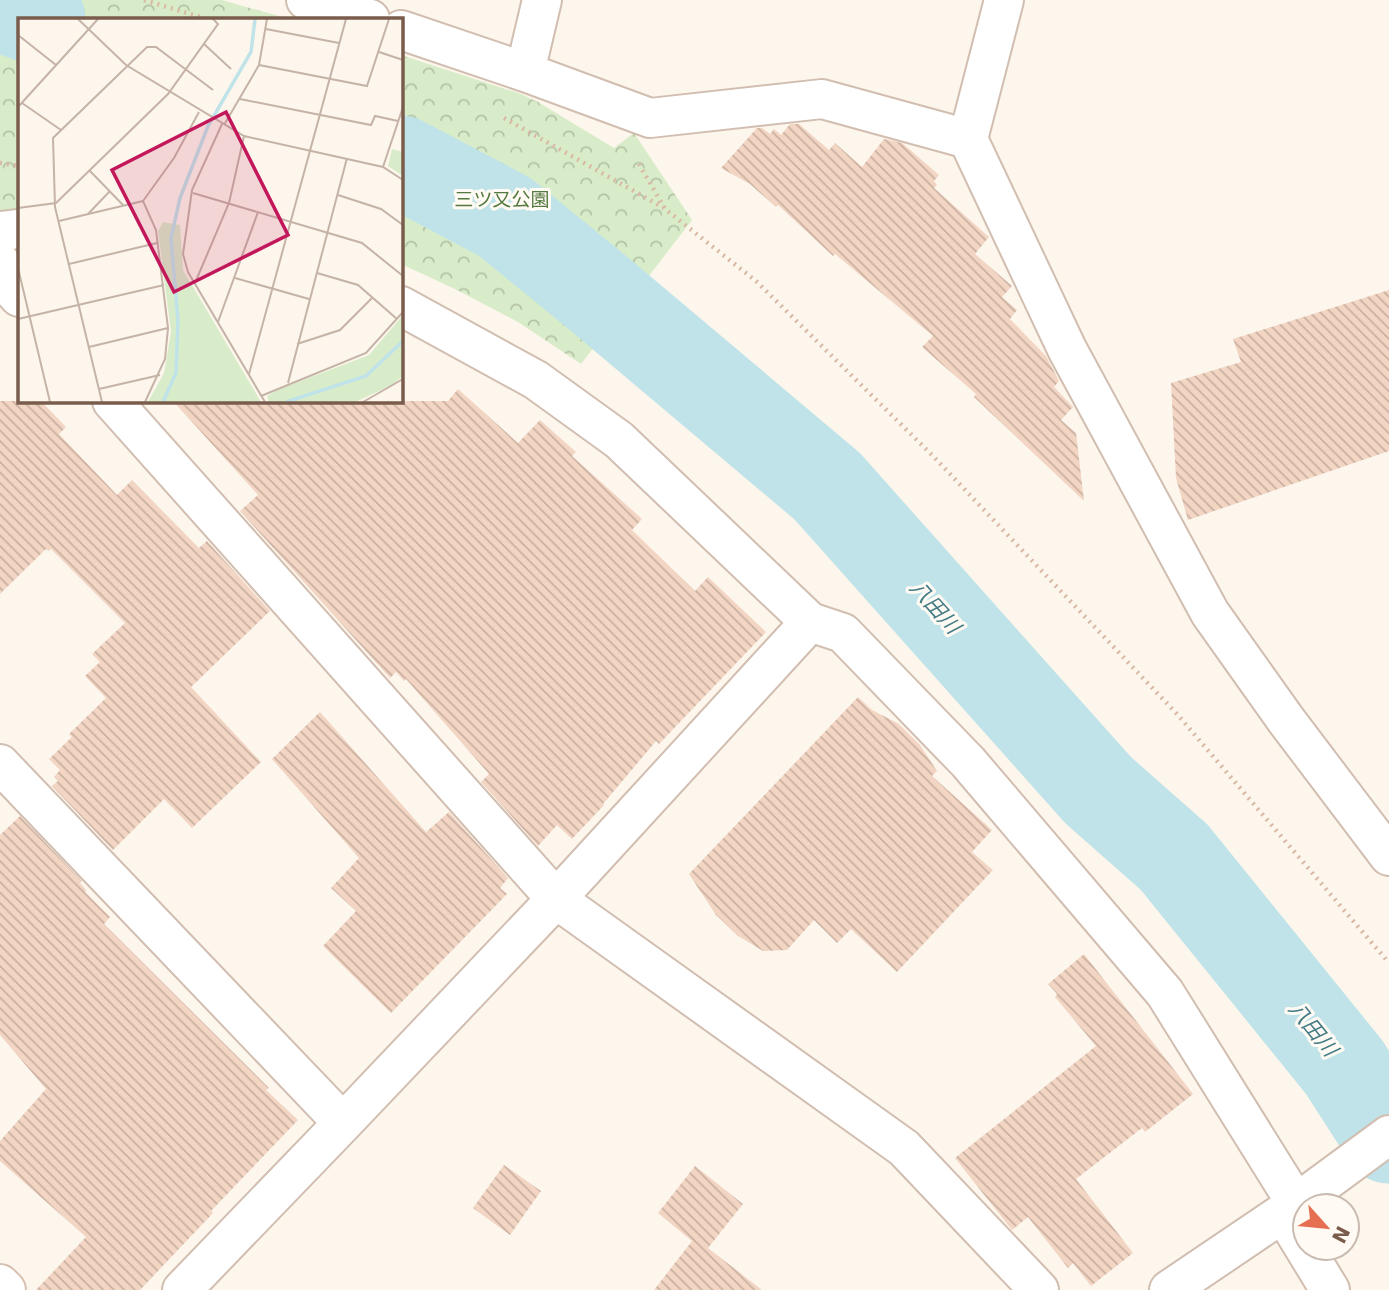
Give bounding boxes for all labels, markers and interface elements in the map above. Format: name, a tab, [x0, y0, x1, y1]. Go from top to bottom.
inset map	[18, 18, 402, 402]
park label: 三ツ又公園	[454, 188, 550, 210]
water label: 八田川	[905, 576, 966, 640]
water label: 八田川	[1284, 997, 1343, 1063]
north arrow	[1291, 1192, 1361, 1262]
text: N	[1328, 1223, 1355, 1247]

